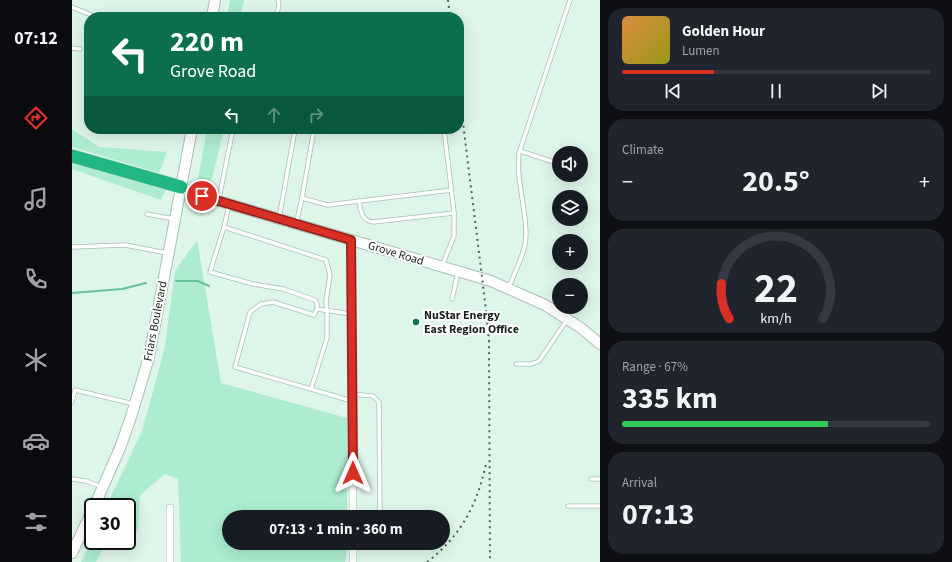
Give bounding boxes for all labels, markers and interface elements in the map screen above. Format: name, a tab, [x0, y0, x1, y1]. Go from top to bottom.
text: Golden Hour	[682, 21, 765, 42]
text: 220 m	[170, 22, 244, 62]
text: 07:12	[14, 26, 58, 51]
icon: left	[104, 28, 156, 80]
text: Lumen	[682, 42, 720, 60]
text: Grove Road	[170, 59, 256, 84]
icon: previous	[662, 80, 684, 102]
icon: pause	[765, 80, 787, 102]
icon: next	[868, 80, 890, 102]
icon: directions	[22, 104, 50, 132]
icon: left	[221, 104, 243, 126]
icon: ahead	[263, 104, 285, 126]
icon: right	[305, 104, 327, 126]
text: Climate	[622, 141, 664, 159]
map controls	[552, 146, 588, 314]
button: sound	[552, 146, 588, 182]
text: 20.5°	[742, 160, 810, 203]
text: −	[622, 166, 633, 198]
text: +	[919, 166, 930, 198]
pin	[185, 179, 219, 213]
icon: music	[22, 185, 50, 213]
icon: arrive	[191, 185, 213, 207]
button: layers	[552, 190, 588, 226]
button: +	[552, 234, 588, 270]
street label: Grove Road	[366, 237, 426, 270]
text: 22	[754, 259, 798, 319]
icon: phone	[22, 265, 50, 293]
button: −	[552, 278, 588, 314]
street label: Friars Boulevard	[139, 279, 172, 363]
place label: NuStar Energy East Region Office	[424, 307, 519, 338]
text: km/h	[760, 308, 792, 329]
marker: NuStar Energy East Region Office	[411, 317, 421, 327]
icon: climate	[22, 346, 50, 374]
text: Range · 67%	[622, 358, 688, 376]
text: 335 km	[622, 377, 718, 420]
icon: car	[22, 427, 50, 455]
position arrow	[332, 452, 374, 494]
text: Arrival	[622, 474, 657, 492]
text: 07:13	[622, 493, 694, 536]
speed limit sign: 30	[84, 498, 136, 550]
icon: filters	[22, 508, 50, 536]
text: 07:13 · 1 min · 360 m	[269, 519, 403, 540]

